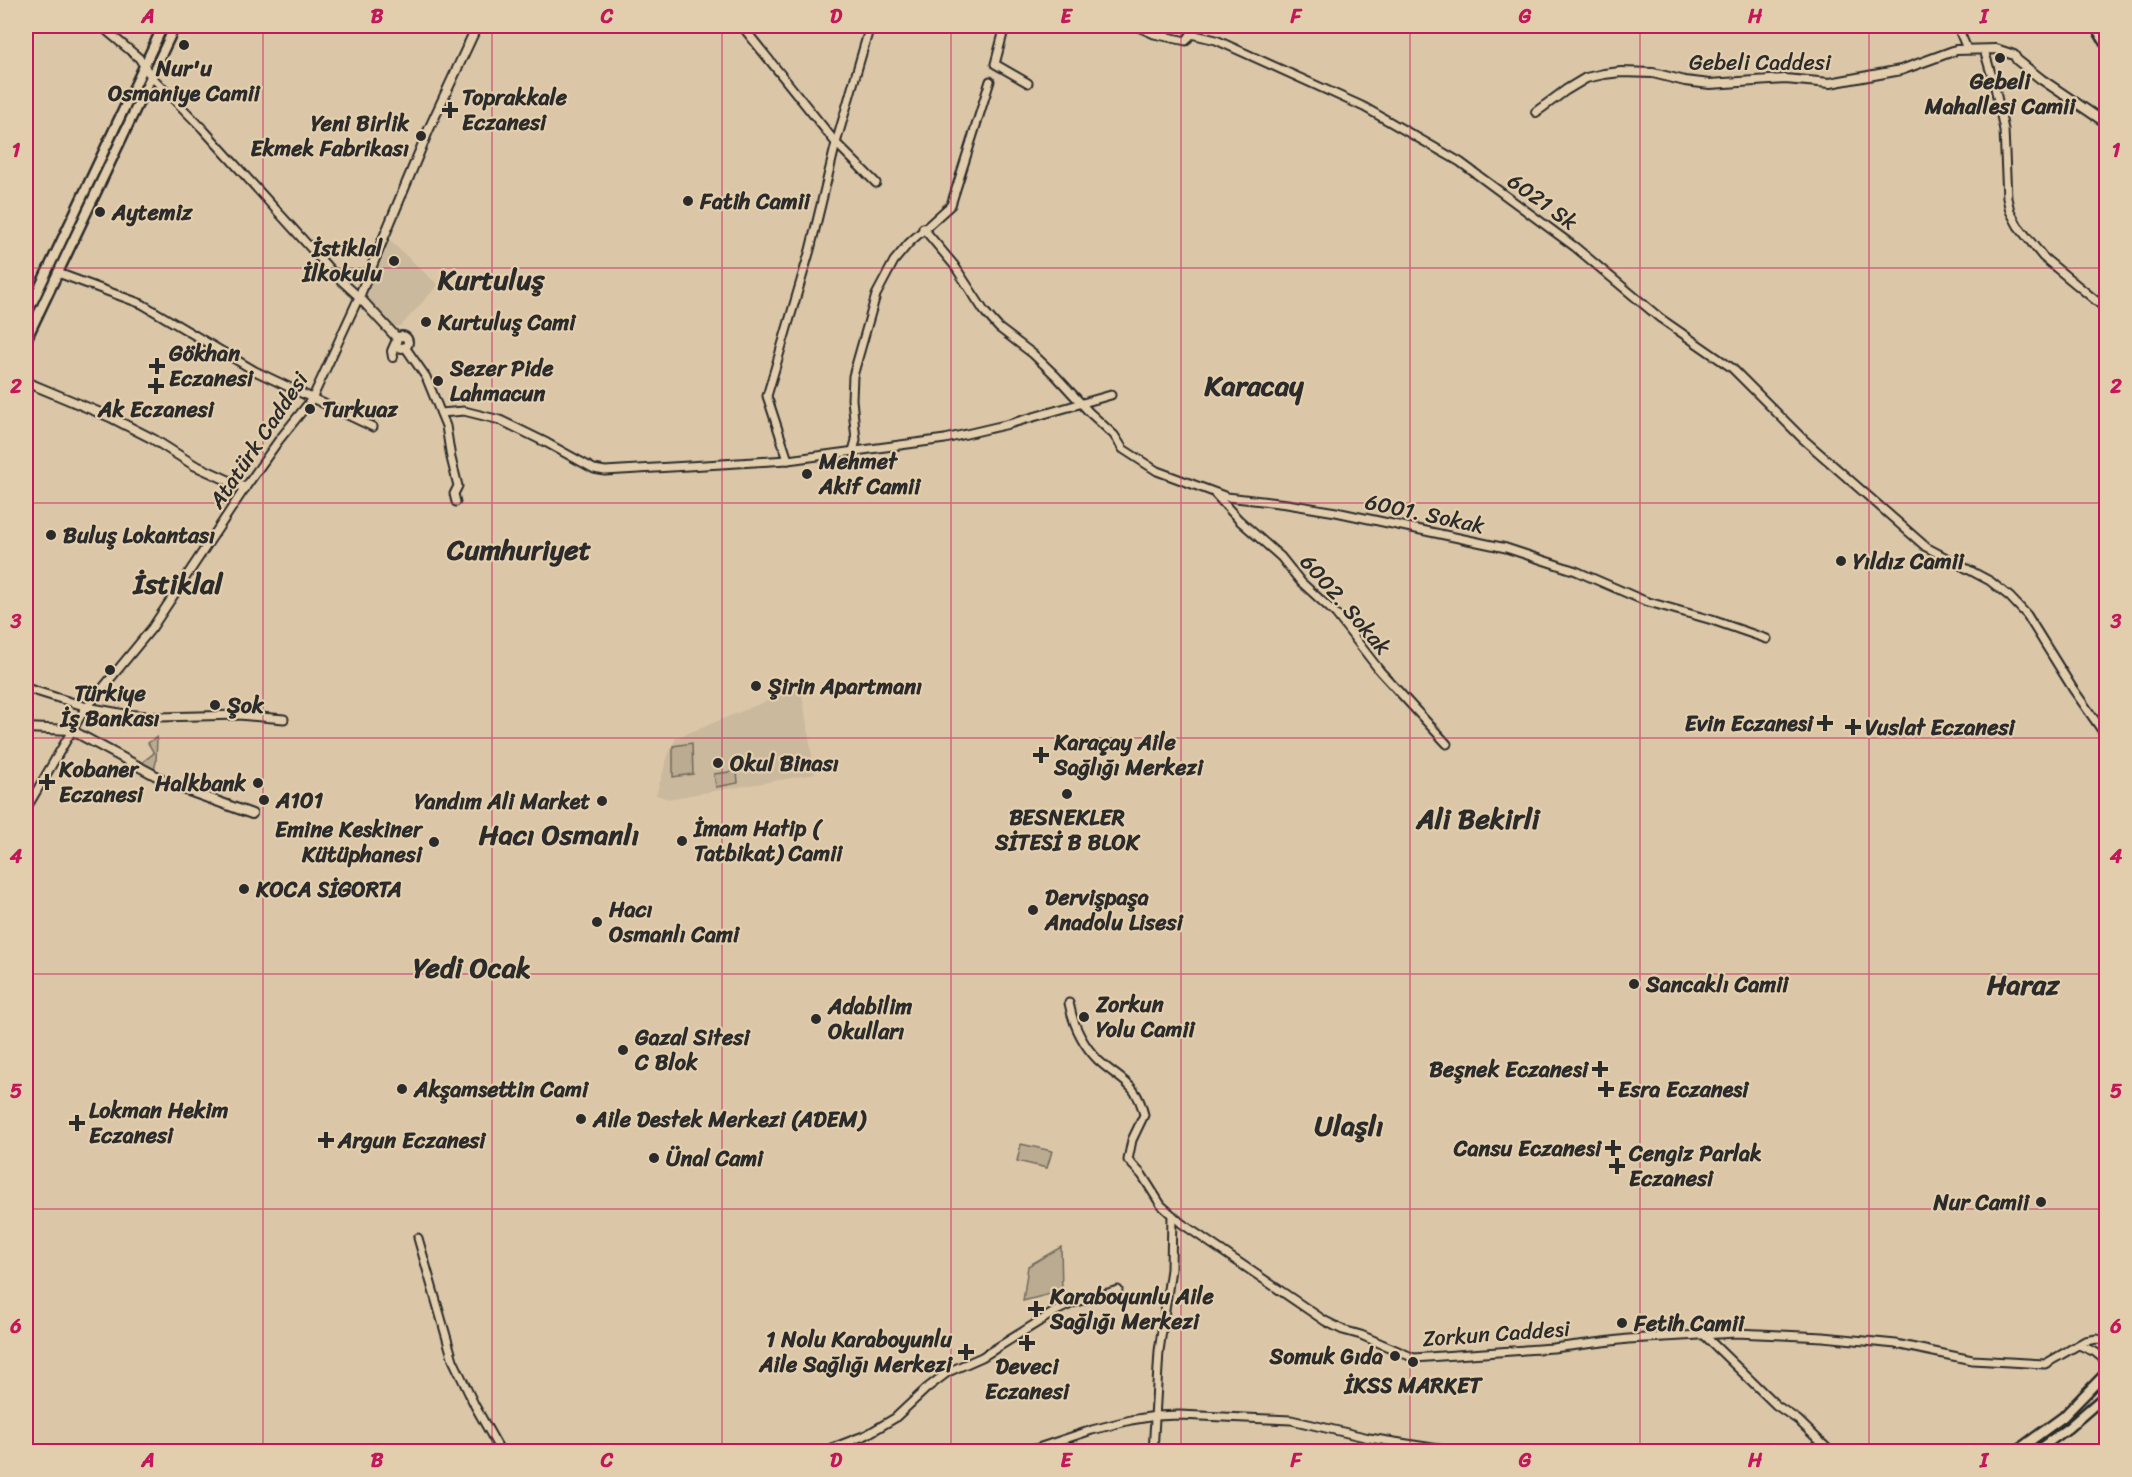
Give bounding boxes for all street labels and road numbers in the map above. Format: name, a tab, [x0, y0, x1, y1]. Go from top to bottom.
street label: Gebeli Caddesi	[1689, 43, 1832, 82]
street label: 6021 Sk	[1499, 162, 1587, 241]
street label: Atatürk Caddesi	[197, 363, 319, 518]
street label: 6001. Sokak	[1361, 482, 1489, 545]
street label: 6002. Sokak	[1290, 544, 1401, 664]
street label: Zorkun Caddesi	[1421, 1309, 1572, 1358]

